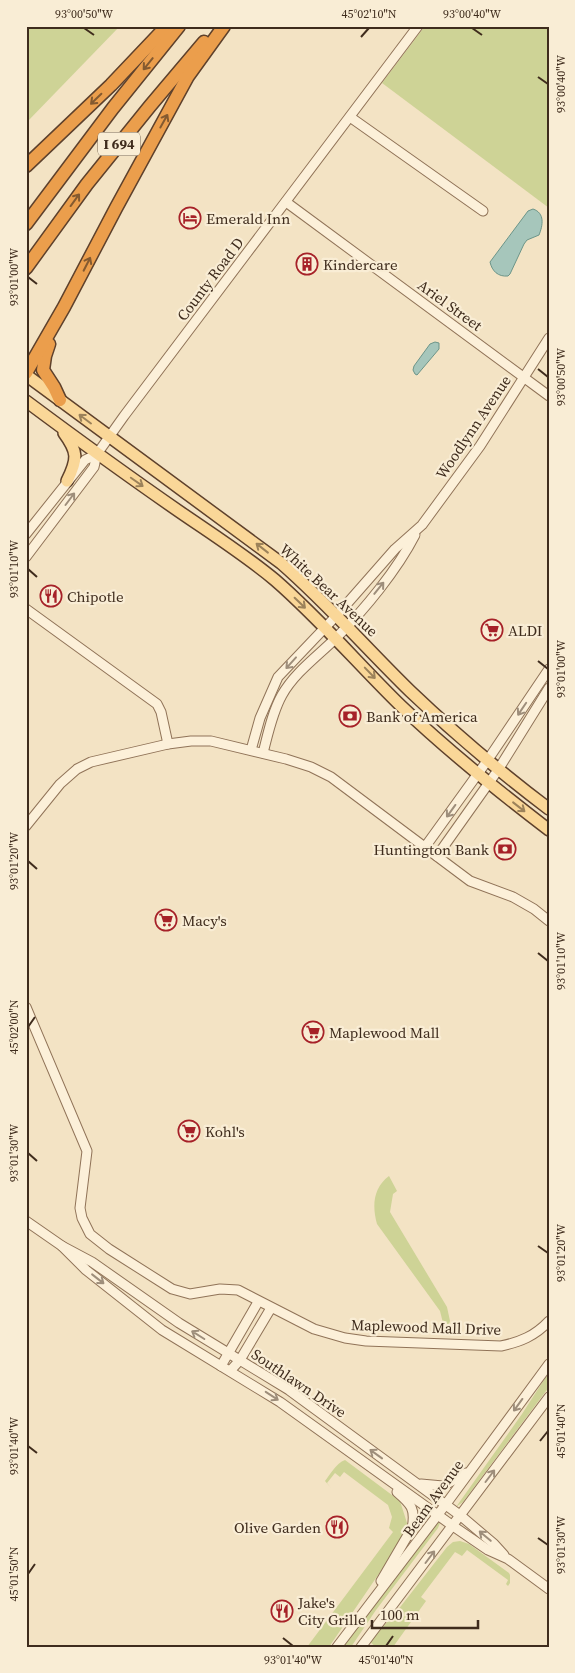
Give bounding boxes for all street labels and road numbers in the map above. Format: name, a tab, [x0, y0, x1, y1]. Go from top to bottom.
road number: I 694	[98, 132, 140, 156]
street label: County Road D	[172, 233, 248, 325]
street label: Ariel Street	[413, 274, 487, 336]
street label: Woodlynn Avenue	[430, 371, 516, 483]
street label: White Bear Avenue	[275, 539, 383, 641]
street label: Maplewood Mall Drive	[351, 1314, 502, 1340]
street label: Southlawn Drive	[247, 1343, 351, 1423]
street label: Beam Avenue	[398, 1455, 468, 1541]

